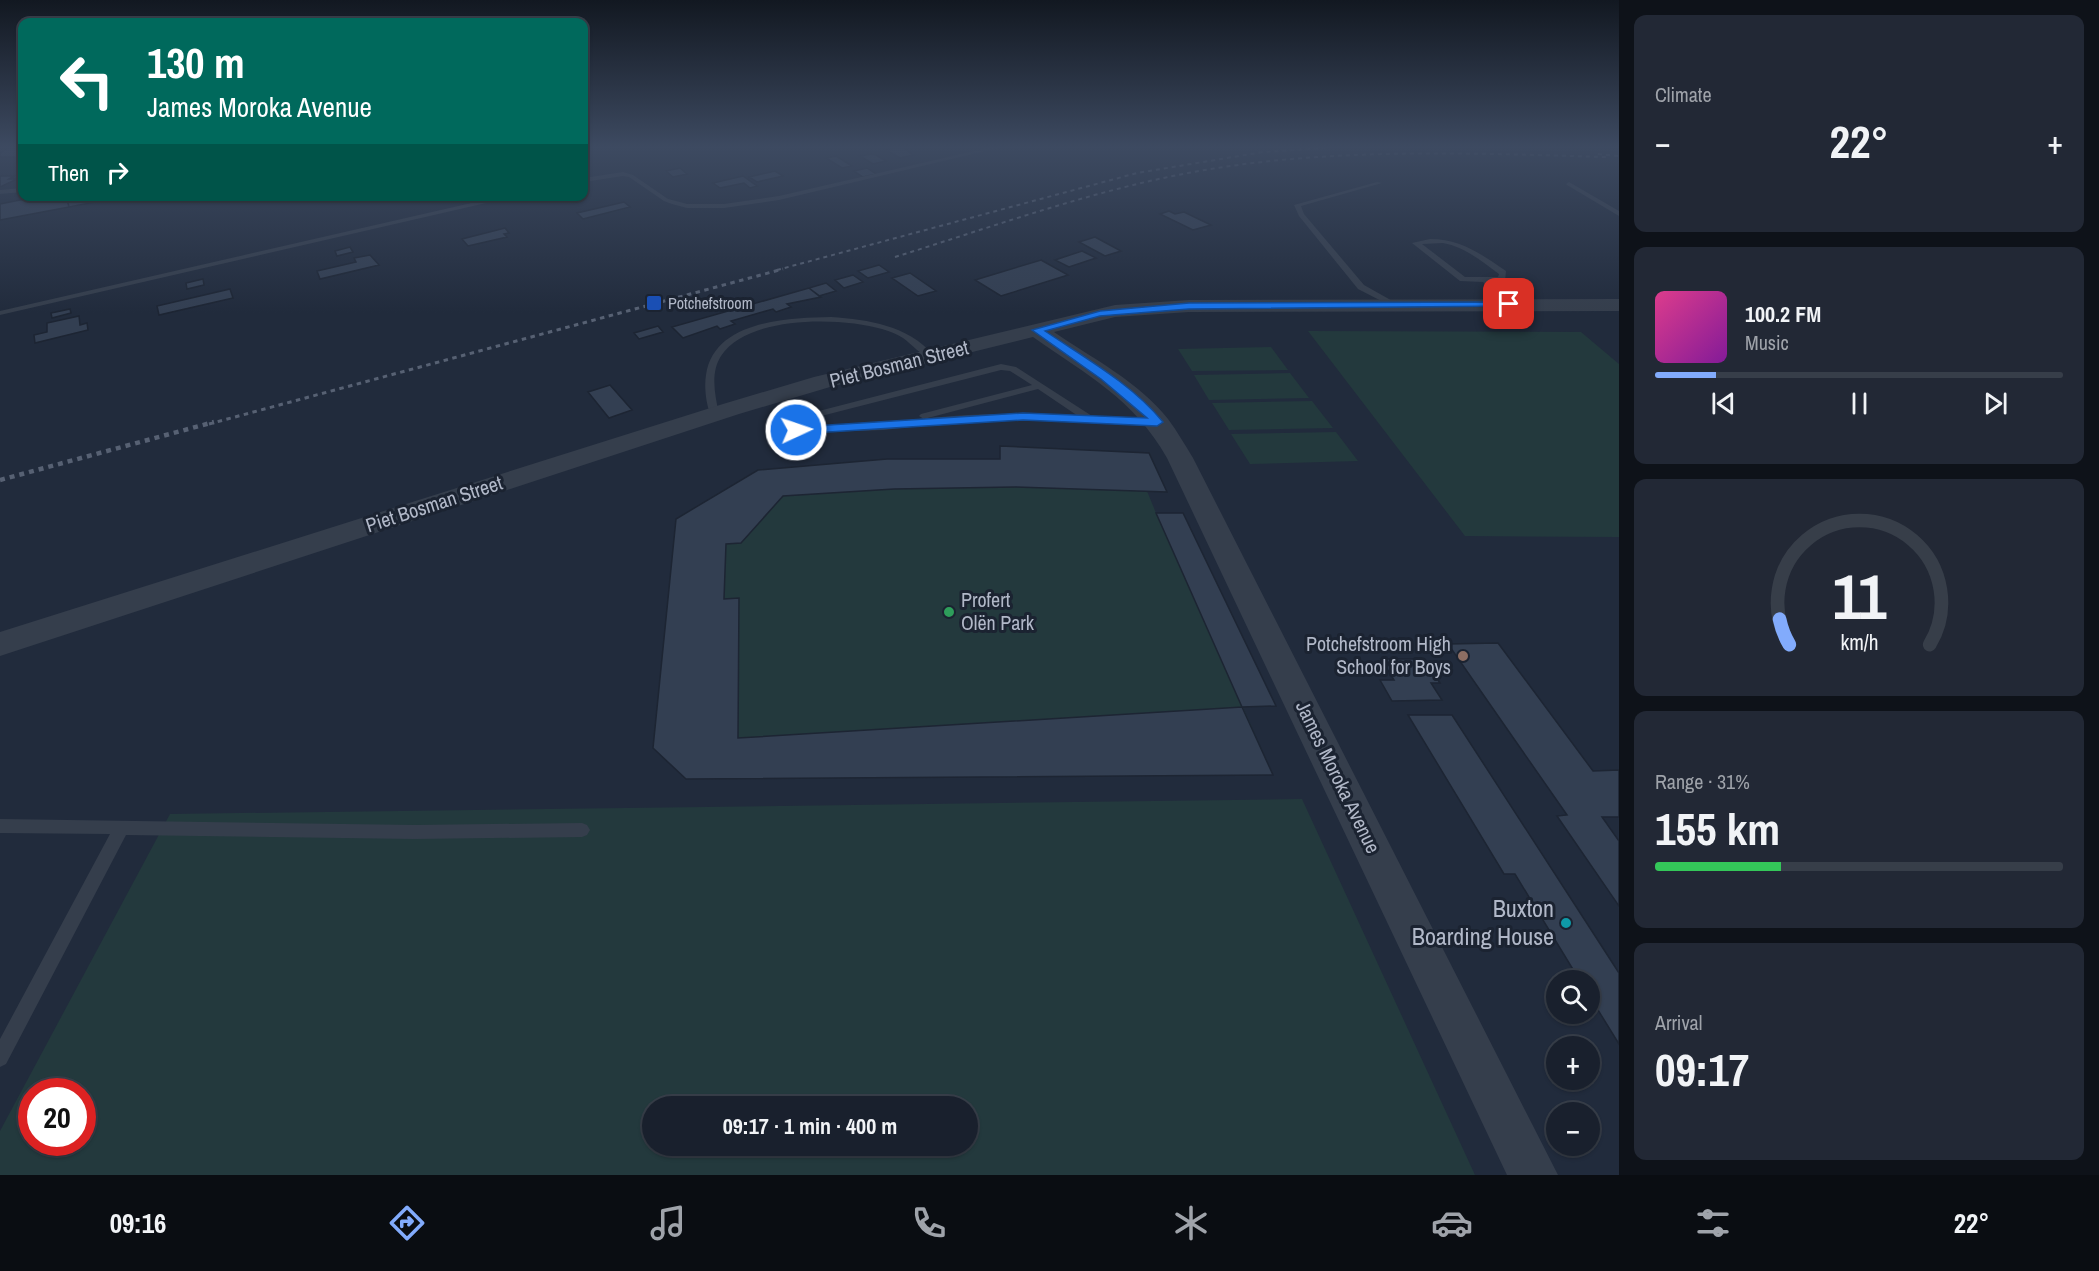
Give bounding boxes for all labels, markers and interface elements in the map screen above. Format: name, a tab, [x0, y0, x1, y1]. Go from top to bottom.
text: 130 m	[147, 35, 245, 91]
icon: left	[48, 42, 126, 120]
text: Climate	[1655, 81, 1712, 108]
text: James Moroka Avenue	[147, 89, 372, 125]
text: 22°	[1829, 111, 1889, 172]
text: −	[1655, 120, 1671, 164]
text: +	[2047, 120, 2063, 164]
icon: right	[101, 156, 134, 189]
text: Then	[48, 158, 89, 188]
pin	[1483, 278, 1534, 329]
icon: arrive	[1492, 287, 1525, 320]
place label: Potchefstroom	[668, 292, 753, 314]
marker: Potchefstroom	[645, 294, 663, 312]
text: 100.2 FM	[1745, 299, 1821, 329]
text: Music	[1745, 329, 1789, 356]
street label: Piet Bosman Street	[827, 333, 972, 394]
icon: previous	[1707, 387, 1740, 420]
icon: pause	[1843, 387, 1876, 420]
icon: next	[1979, 387, 2012, 420]
position arrow	[764, 398, 828, 462]
street label: Piet Bosman Street	[362, 469, 506, 538]
text: 11	[1832, 554, 1887, 638]
place label: Profert Olën Park	[961, 586, 1035, 636]
marker: Profert Olën Park	[942, 605, 956, 619]
text: km/h	[1840, 628, 1878, 657]
place label: Potchefstroom High School for Boys	[1306, 630, 1451, 680]
marker: Potchefstroom High School for Boys	[1456, 649, 1470, 663]
street label: James Moroka Avenue	[1290, 696, 1387, 858]
text: Range · 31%	[1655, 768, 1750, 795]
text: 155 km	[1655, 798, 1780, 859]
place label: Buxton Boarding House	[1412, 892, 1554, 952]
marker: Buxton Boarding House	[1559, 916, 1573, 930]
map controls	[1546, 970, 1600, 1156]
button: search	[1546, 970, 1600, 1024]
text: Arrival	[1655, 1009, 1702, 1036]
button: +	[1546, 1036, 1600, 1090]
text: 09:17	[1655, 1039, 1749, 1100]
speed limit sign: 20	[18, 1078, 96, 1156]
button: −	[1546, 1102, 1600, 1156]
text: 09:17 · 1 min · 400 m	[723, 1111, 897, 1141]
icon: directions	[386, 1202, 428, 1244]
icon: music	[647, 1202, 689, 1244]
icon: phone	[908, 1202, 950, 1244]
icon: climate	[1170, 1202, 1212, 1244]
icon: car	[1431, 1202, 1473, 1244]
icon: filters	[1692, 1202, 1734, 1244]
text: 09:16	[110, 1205, 166, 1241]
text: 22°	[1954, 1205, 1989, 1241]

